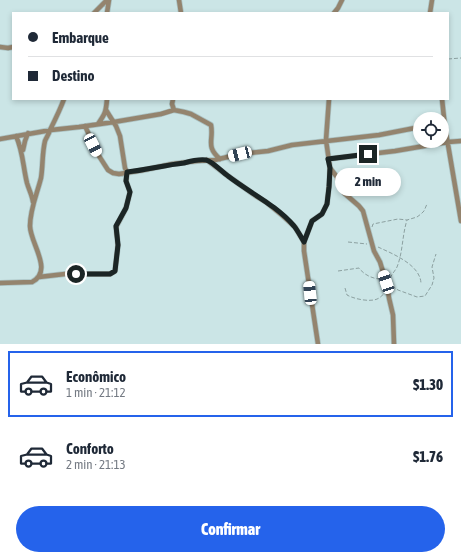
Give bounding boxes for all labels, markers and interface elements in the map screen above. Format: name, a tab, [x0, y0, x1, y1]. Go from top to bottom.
text: Embarque	[52, 29, 109, 46]
text: Destino	[52, 67, 95, 84]
map controls	[413, 112, 449, 148]
button: locate	[413, 112, 449, 148]
car	[82, 132, 104, 158]
car	[227, 145, 253, 163]
route end	[359, 145, 377, 163]
callout: 2 min	[335, 168, 401, 196]
text: 2 min	[355, 174, 381, 189]
route start	[67, 265, 85, 283]
car	[377, 269, 395, 295]
car	[303, 280, 317, 306]
icon: car	[18, 366, 54, 402]
text: Econômico	[66, 368, 126, 385]
text: $1.30	[413, 376, 443, 393]
text: 1 min · 21:12	[66, 385, 126, 400]
icon: car	[18, 438, 54, 474]
text: Conforto	[66, 440, 114, 457]
text: $1.76	[413, 448, 443, 465]
text: 2 min · 21:13	[66, 457, 126, 472]
button: Confirmar	[16, 506, 445, 552]

